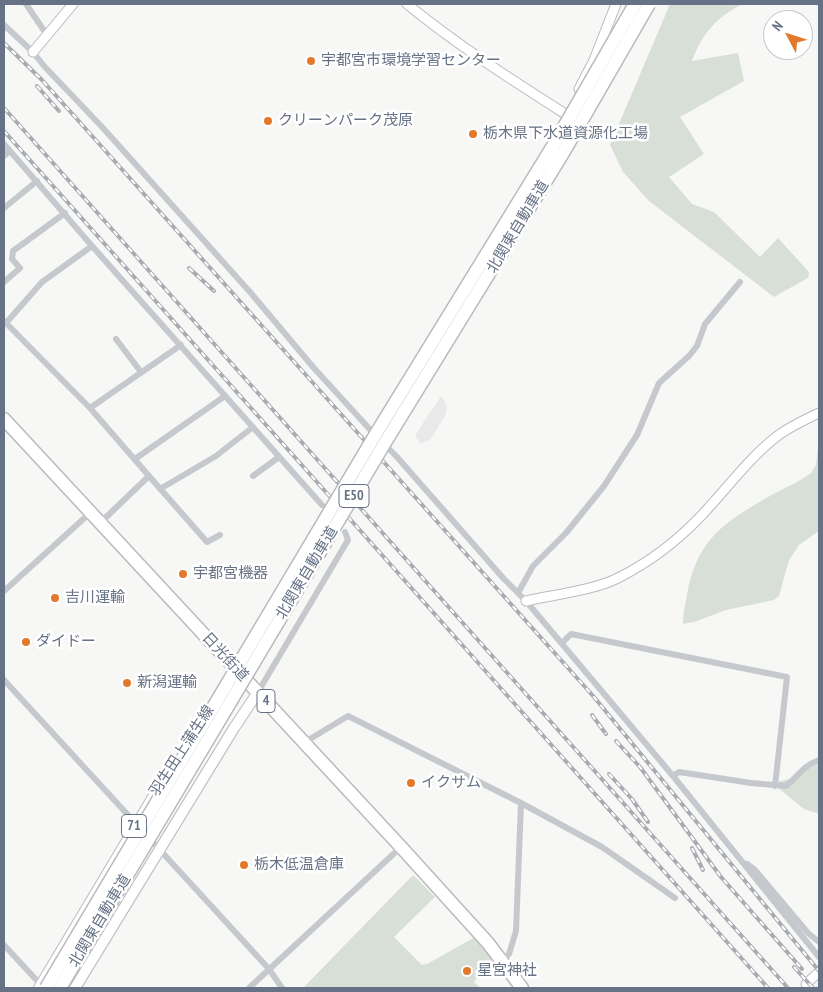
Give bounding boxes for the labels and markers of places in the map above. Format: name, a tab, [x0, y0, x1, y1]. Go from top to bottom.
place label: 宇都宮市環境学習センター	[321, 52, 501, 70]
marker: 宇都宮市環境学習センター	[305, 55, 317, 67]
place label: クリーンパーク茂原	[278, 112, 413, 130]
marker: クリーンパーク茂原	[262, 115, 274, 127]
place label: 栃木県下水道資源化工場	[483, 125, 648, 143]
marker: 栃木県下水道資源化工場	[467, 128, 479, 140]
place label: 宇都宮機器	[193, 565, 268, 583]
marker: 宇都宮機器	[177, 568, 189, 580]
place label: 吉川運輸	[65, 589, 125, 607]
marker: 吉川運輸	[49, 592, 61, 604]
place label: ダイドー	[36, 633, 96, 651]
marker: ダイドー	[20, 636, 32, 648]
place label: 新潟運輸	[137, 674, 197, 692]
marker: 新潟運輸	[121, 677, 133, 689]
place label: イクサム	[421, 774, 481, 792]
marker: イクサム	[405, 777, 417, 789]
place label: 栃木低温倉庫	[254, 856, 344, 874]
marker: 栃木低温倉庫	[238, 859, 250, 871]
place label: 星宮神社	[477, 962, 537, 980]
marker: 星宮神社	[461, 965, 473, 977]

